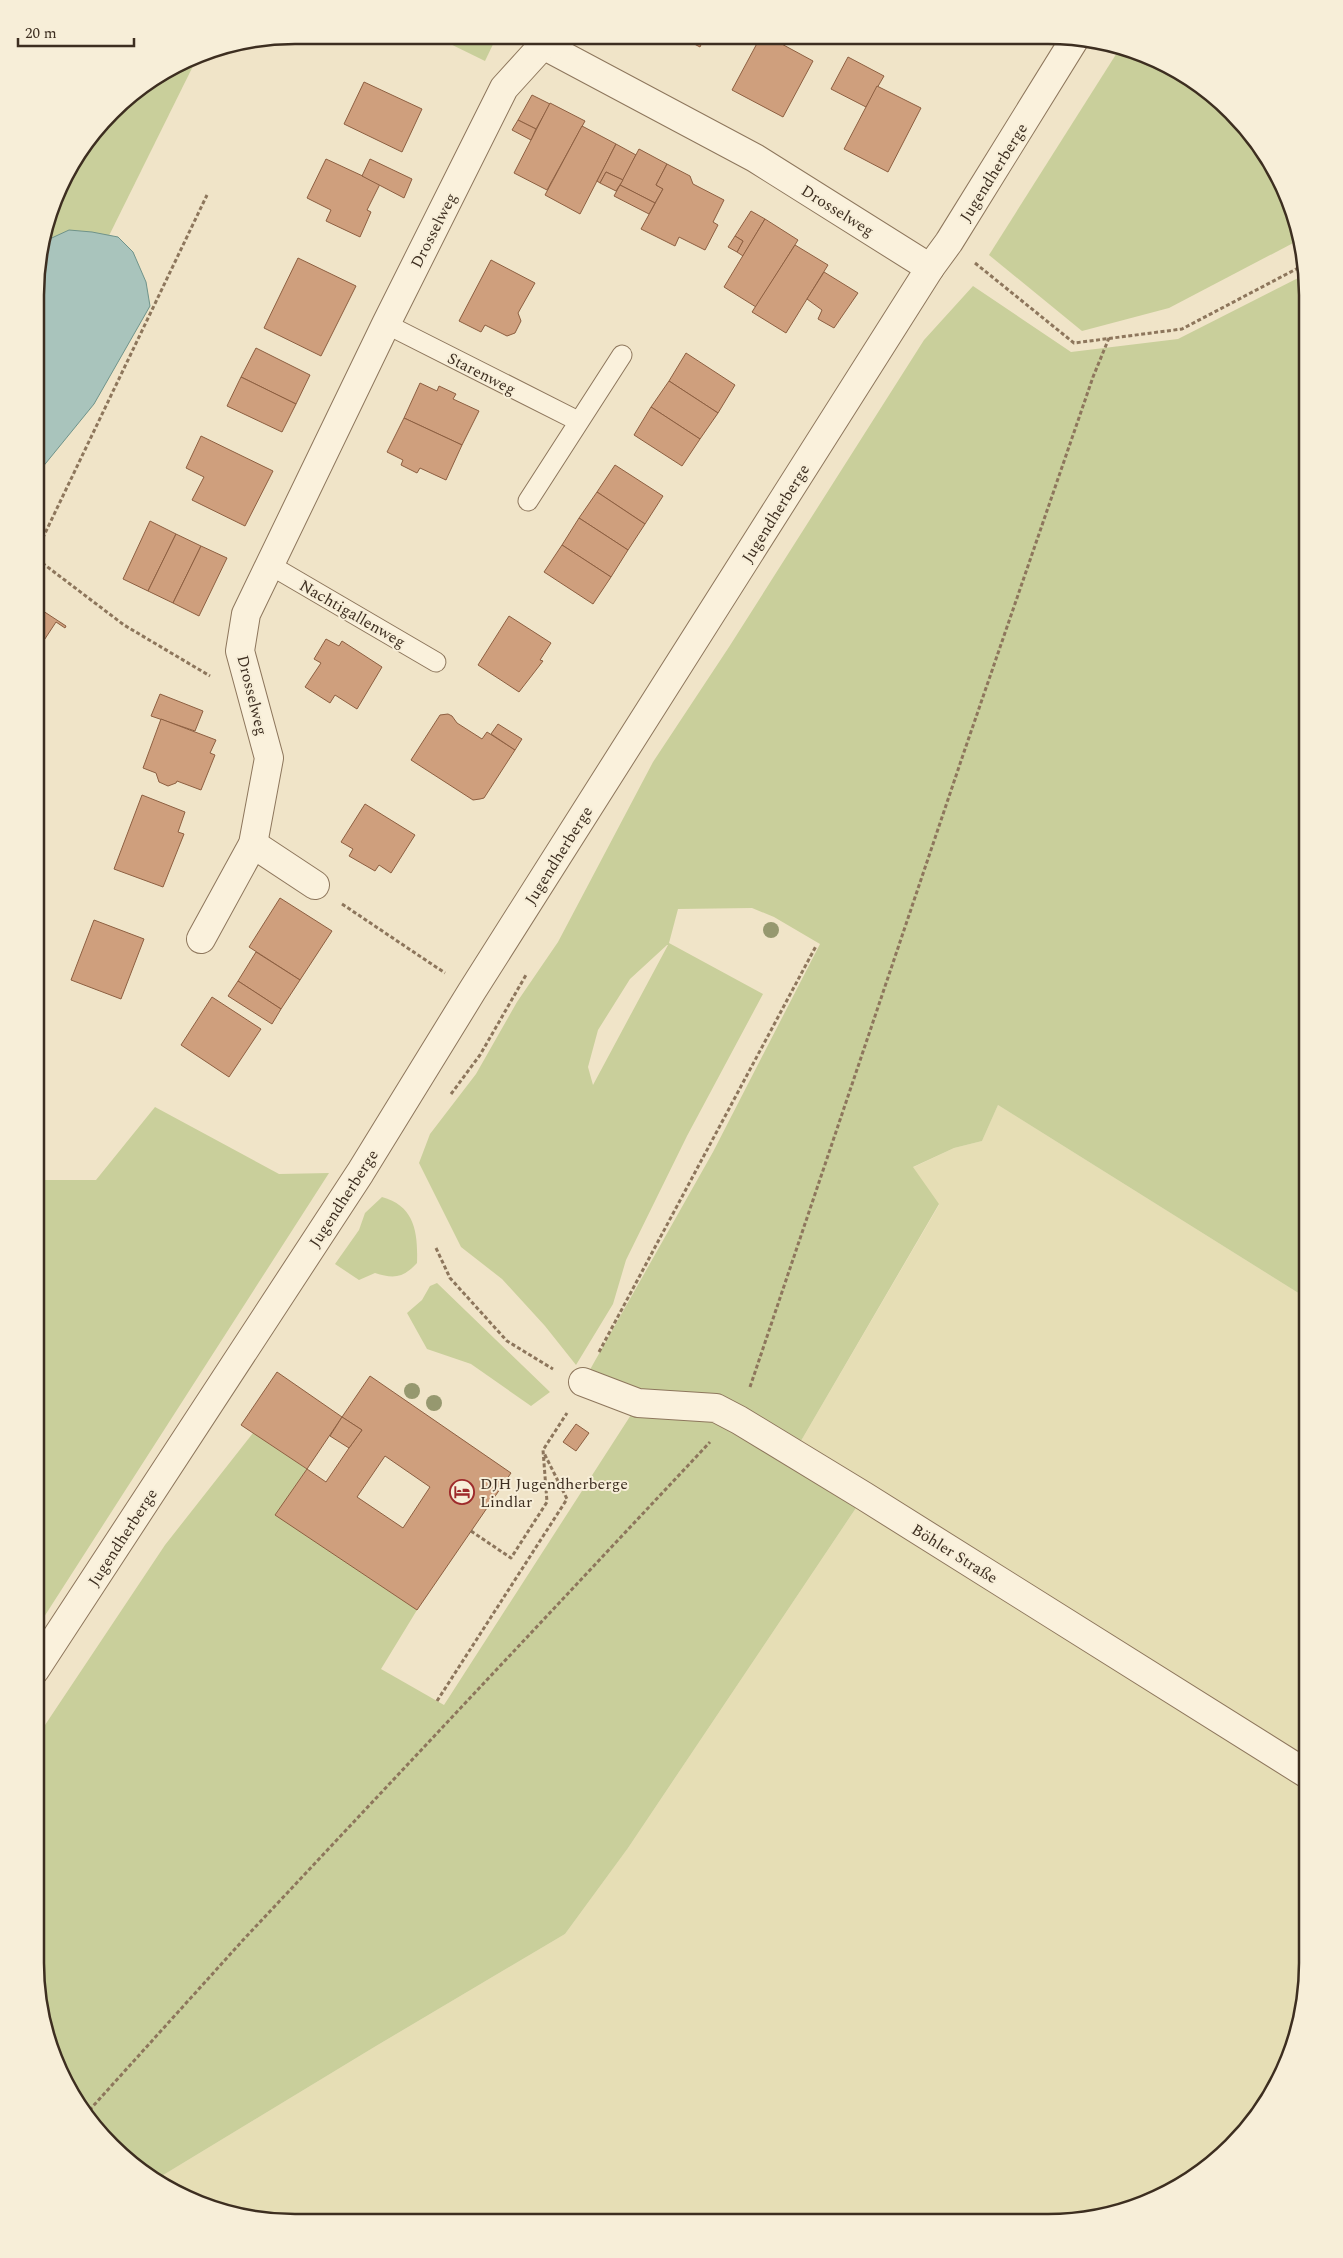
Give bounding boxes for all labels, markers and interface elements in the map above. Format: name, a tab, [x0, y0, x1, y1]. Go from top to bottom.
scale bar	[18, 15, 134, 47]
text: 20 m	[25, 22, 57, 45]
street label: Jugendherberge	[954, 118, 1034, 227]
street label: Drosselweg	[796, 179, 879, 243]
street label: Drosselweg	[405, 188, 463, 272]
street label: Starenweg	[443, 346, 520, 401]
street label: Jugendherberge	[736, 459, 816, 568]
street label: Nachtigallenweg	[295, 574, 410, 654]
street label: Drosselweg	[230, 653, 274, 738]
street label: Jugendherberge	[519, 801, 599, 910]
street label: Jugendherberge	[303, 1145, 385, 1252]
place label: DJH Jugendherberge Lindlar	[480, 1472, 628, 1514]
hotel icon: DJH Jugendherberge Lindlar	[449, 1479, 475, 1505]
street label: Jugendherberge	[82, 1484, 164, 1591]
street label: Böhler Straße	[907, 1518, 1002, 1590]

